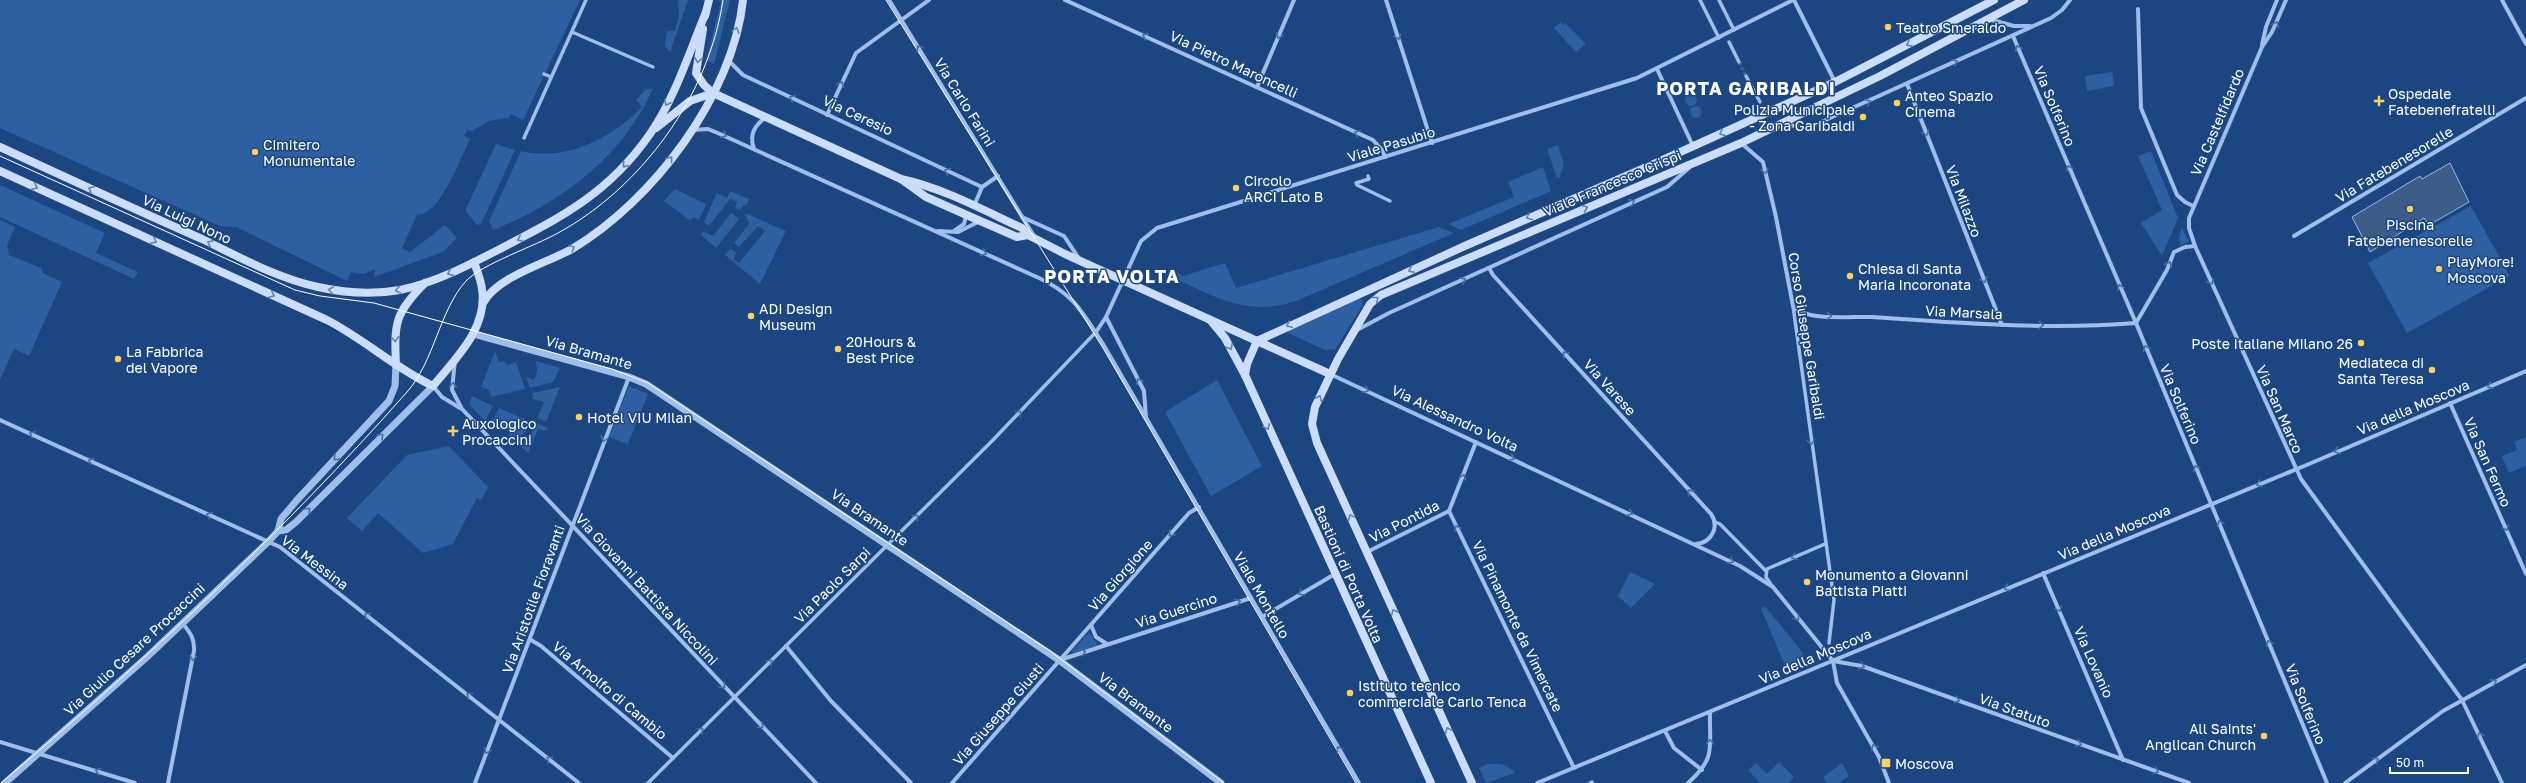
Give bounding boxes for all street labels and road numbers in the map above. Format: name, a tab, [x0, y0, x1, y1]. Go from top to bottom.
street label: Via Pietro Maroncelli	[1167, 27, 1301, 101]
street label: Via Carlo Farini	[931, 55, 999, 149]
street label: Via Solferino	[2030, 63, 2080, 149]
street label: Via Castelfidardo	[2187, 66, 2247, 178]
street label: Via Ceresio	[820, 91, 896, 139]
street label: Via Fatebenesorelle	[2332, 122, 2456, 206]
street label: Viale Pasubio	[1345, 123, 1437, 165]
street label: Viale Francesco Crispi	[1540, 146, 1684, 220]
street label: Via Milazzo	[1943, 163, 1985, 239]
street label: Via Luigi Nono	[140, 191, 234, 247]
street label: Corso Giuseppe Garibaldi	[1785, 251, 1829, 421]
street label: Via Marsala	[1925, 301, 2003, 323]
street label: Via Bramante	[544, 331, 634, 373]
street label: Via Varese	[1580, 355, 1640, 419]
street label: Via Solferino	[2156, 361, 2206, 447]
street label: Via San Marco	[2253, 362, 2307, 456]
street label: Via della Moscova	[2354, 376, 2472, 438]
street label: Via Alessandro Volta	[1389, 381, 1521, 455]
street label: Via San Fermo	[2461, 415, 2515, 509]
street label: Via Bramante	[828, 485, 912, 549]
street label: Via Pontida	[1366, 496, 1442, 546]
street label: Via della Moscova	[2055, 501, 2173, 563]
street label: Bastioni di Porta Volta	[1311, 502, 1387, 646]
street label: Via Giovanni Battista Niccolini	[572, 510, 722, 668]
street label: Via Aristotile Fioravanti	[498, 523, 568, 675]
street label: Via Messina	[278, 531, 352, 593]
street label: Via Giorgione	[1084, 536, 1156, 614]
street label: Via Pinamonte da Vimercate	[1469, 538, 1567, 714]
street label: Via Paolo Sarpi	[790, 543, 874, 627]
street label: Viale Montello	[1230, 549, 1294, 641]
street label: Via Giulio Cesare Procaccini	[60, 579, 208, 719]
street label: Via Guercino	[1133, 589, 1219, 631]
street label: Via Lovanio	[2071, 624, 2117, 700]
street label: Via della Moscova	[1756, 625, 1874, 687]
street label: Via Arnolfo di Cambio	[549, 637, 671, 743]
street label: Via Giuseppe Giusti	[949, 659, 1047, 769]
street label: Via Solferino	[2282, 661, 2330, 747]
street label: Via Bramante	[1095, 668, 1177, 736]
street label: Via Statuto	[1977, 689, 2053, 731]

